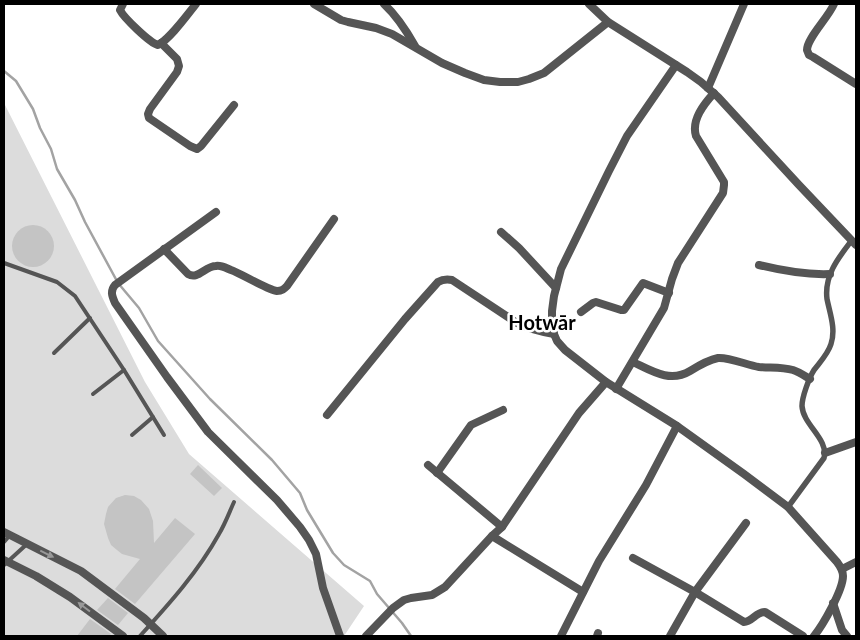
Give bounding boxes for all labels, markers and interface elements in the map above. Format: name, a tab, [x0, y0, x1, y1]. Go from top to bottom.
district label: Hotwār	[508, 310, 576, 334]
one-way arrow	[40, 550, 55, 558]
one-way arrow	[77, 602, 91, 612]

